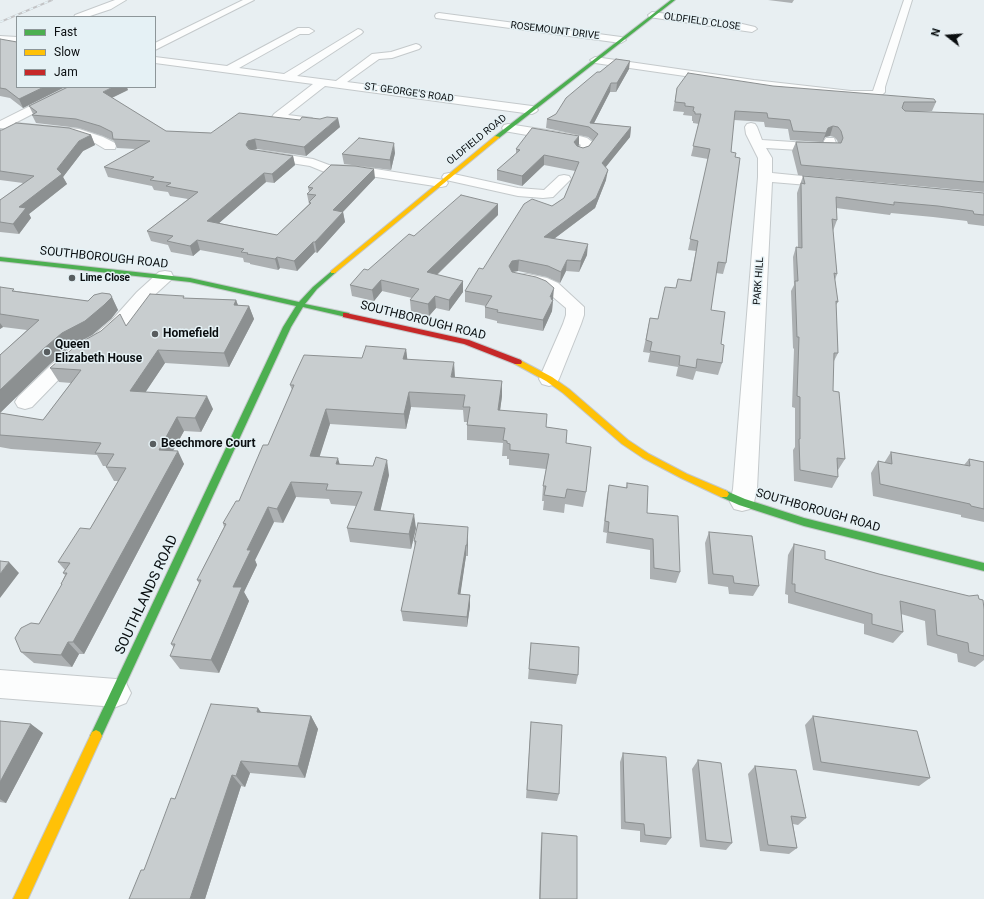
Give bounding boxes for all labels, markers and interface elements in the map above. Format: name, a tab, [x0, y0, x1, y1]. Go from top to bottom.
street label: OLDFIELD CLOSE	[663, 11, 741, 33]
legend	[16, 16, 156, 88]
north arrow	[928, 16, 968, 56]
street label: ROSEMOUNT DRIVE	[510, 20, 600, 42]
text: Fast	[54, 25, 77, 39]
text: N	[929, 27, 943, 38]
text: Slow	[54, 45, 80, 59]
text: Jam	[54, 65, 78, 79]
street label: ST. GEORGE'S ROAD	[364, 81, 454, 105]
street label: OLDFIELD ROAD	[445, 112, 509, 168]
street label: SOUTHBOROUGH ROAD	[39, 244, 169, 272]
street label: PARK HILL	[751, 257, 767, 305]
place label: Lime Close	[80, 272, 130, 284]
marker: Lime Close	[67, 273, 77, 283]
street label: SOUTHBOROUGH ROAD	[359, 298, 487, 344]
place label: Homefield	[163, 327, 219, 341]
marker: Homefield	[150, 329, 160, 339]
place label: Queen Elizabeth House	[55, 338, 142, 366]
marker: Queen Elizabeth House	[42, 347, 52, 357]
place label: Beechmore Court	[161, 437, 256, 451]
marker: Beechmore Court	[148, 439, 158, 449]
street label: SOUTHBOROUGH ROAD	[754, 486, 882, 536]
street label: SOUTHLANDS ROAD	[112, 533, 182, 657]

